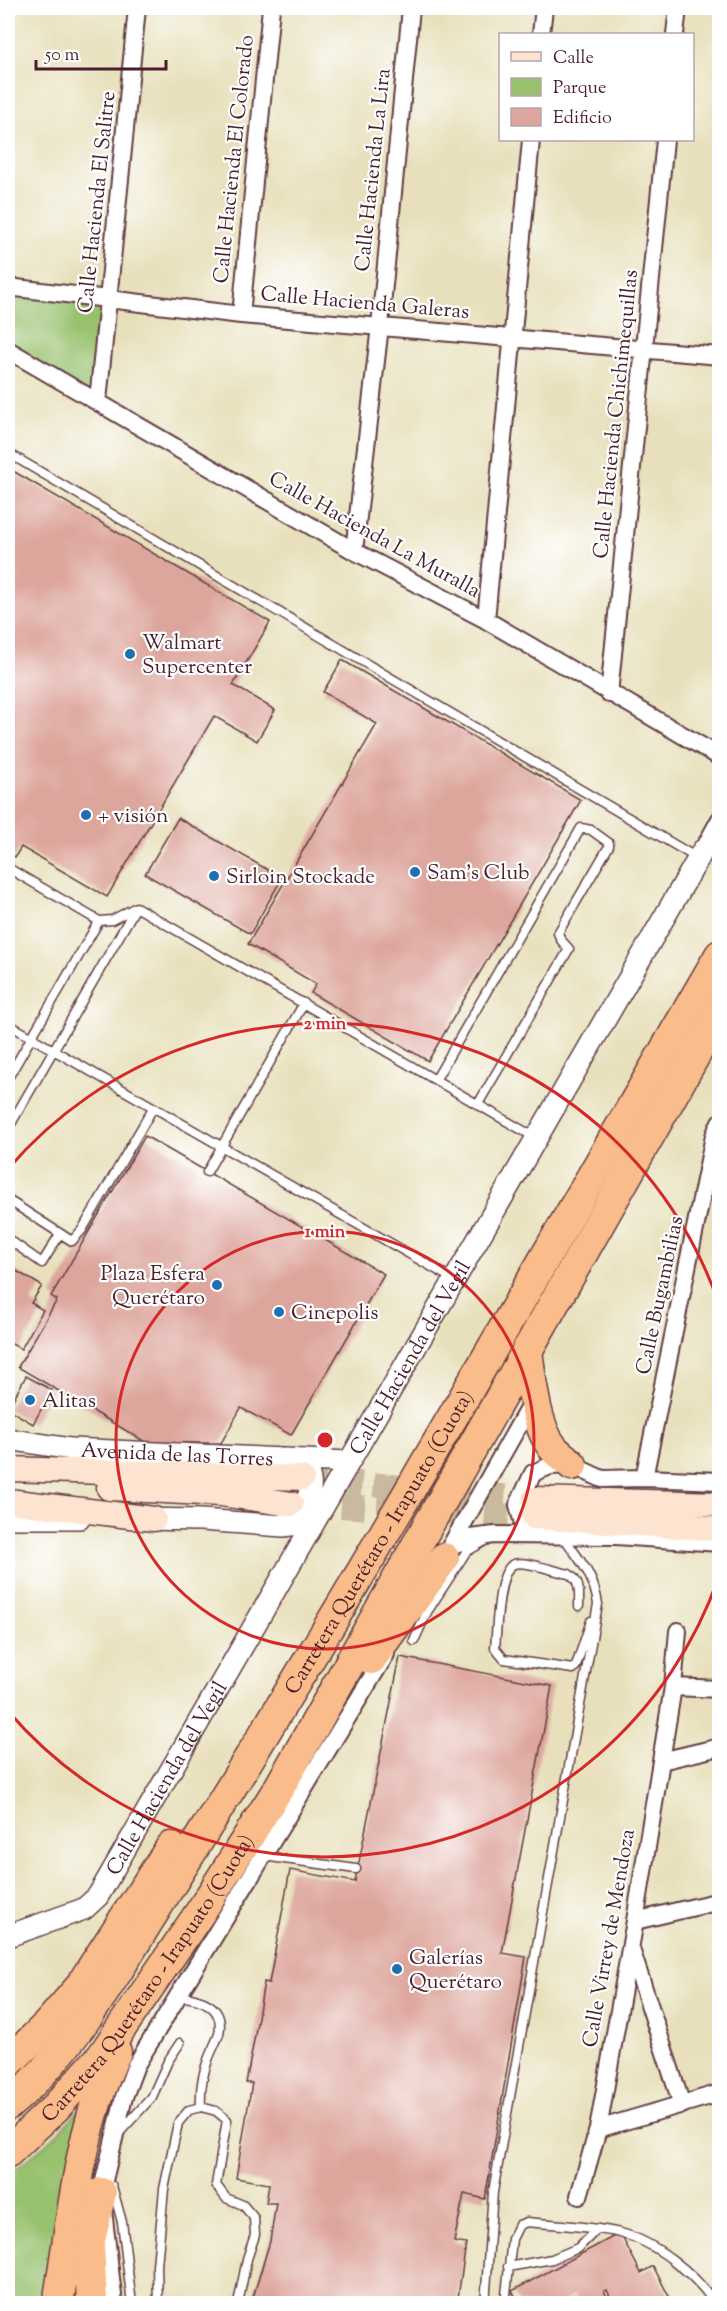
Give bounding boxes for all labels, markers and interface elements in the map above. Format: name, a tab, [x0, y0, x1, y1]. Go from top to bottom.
scale bar	[36, 33, 166, 71]
street label: Calle Hacienda El Colorado	[207, 33, 263, 285]
legend	[499, 33, 694, 141]
text: 50 m	[44, 43, 80, 69]
text: Calle	[553, 46, 594, 72]
street label: Calle Hacienda La Lira	[348, 67, 400, 273]
text: Parque	[553, 76, 606, 102]
street label: Calle Hacienda El Salitre	[71, 90, 125, 315]
text: Edificio	[553, 106, 612, 132]
street label: Calle Hacienda Chichimequillas	[587, 268, 647, 560]
street label: Calle Hacienda Galeras	[259, 280, 471, 328]
street label: Calle Hacienda La Muralla	[263, 465, 486, 607]
place label: Walmart Supercenter	[142, 629, 252, 683]
marker: Walmart Supercenter	[123, 647, 137, 661]
place label: + visión	[98, 802, 169, 832]
marker: + visión	[79, 808, 93, 822]
place label: Sam's Club	[427, 859, 530, 889]
place label: Sirloin Stockade	[226, 863, 375, 893]
marker: Sam's Club	[408, 865, 422, 879]
marker: Sirloin Stockade	[207, 869, 221, 883]
text: 2 min	[304, 1012, 347, 1038]
street label: Calle Bugambilias	[629, 1213, 692, 1378]
text: 1 min	[305, 1220, 346, 1246]
street label: Calle Hacienda del Vegil	[343, 1256, 479, 1461]
place label: Plaza Esfera Querétaro	[100, 1260, 205, 1314]
marker: Plaza Esfera Querétaro	[210, 1278, 224, 1292]
place label: Cinepolis	[291, 1299, 379, 1329]
marker: Cinepolis	[272, 1305, 286, 1319]
street label: Carretera Querétaro - Irapuato (Cuota)	[278, 1385, 482, 1701]
place label: Alitas	[42, 1387, 96, 1417]
marker: Alitas	[23, 1393, 37, 1407]
centre of rings	[315, 1430, 335, 1450]
street label: Avenida de las Torres	[80, 1436, 274, 1475]
street label: Calle Hacienda del Vegil	[100, 1676, 236, 1882]
street label: Calle Virrey de Mendoza	[576, 1826, 644, 2050]
street label: Carretera Querétaro - Irapuato (Cuota)	[35, 1829, 263, 2131]
place label: Galerías Querétaro	[409, 1944, 502, 1998]
marker: Galerías Querétaro	[390, 1962, 404, 1976]

